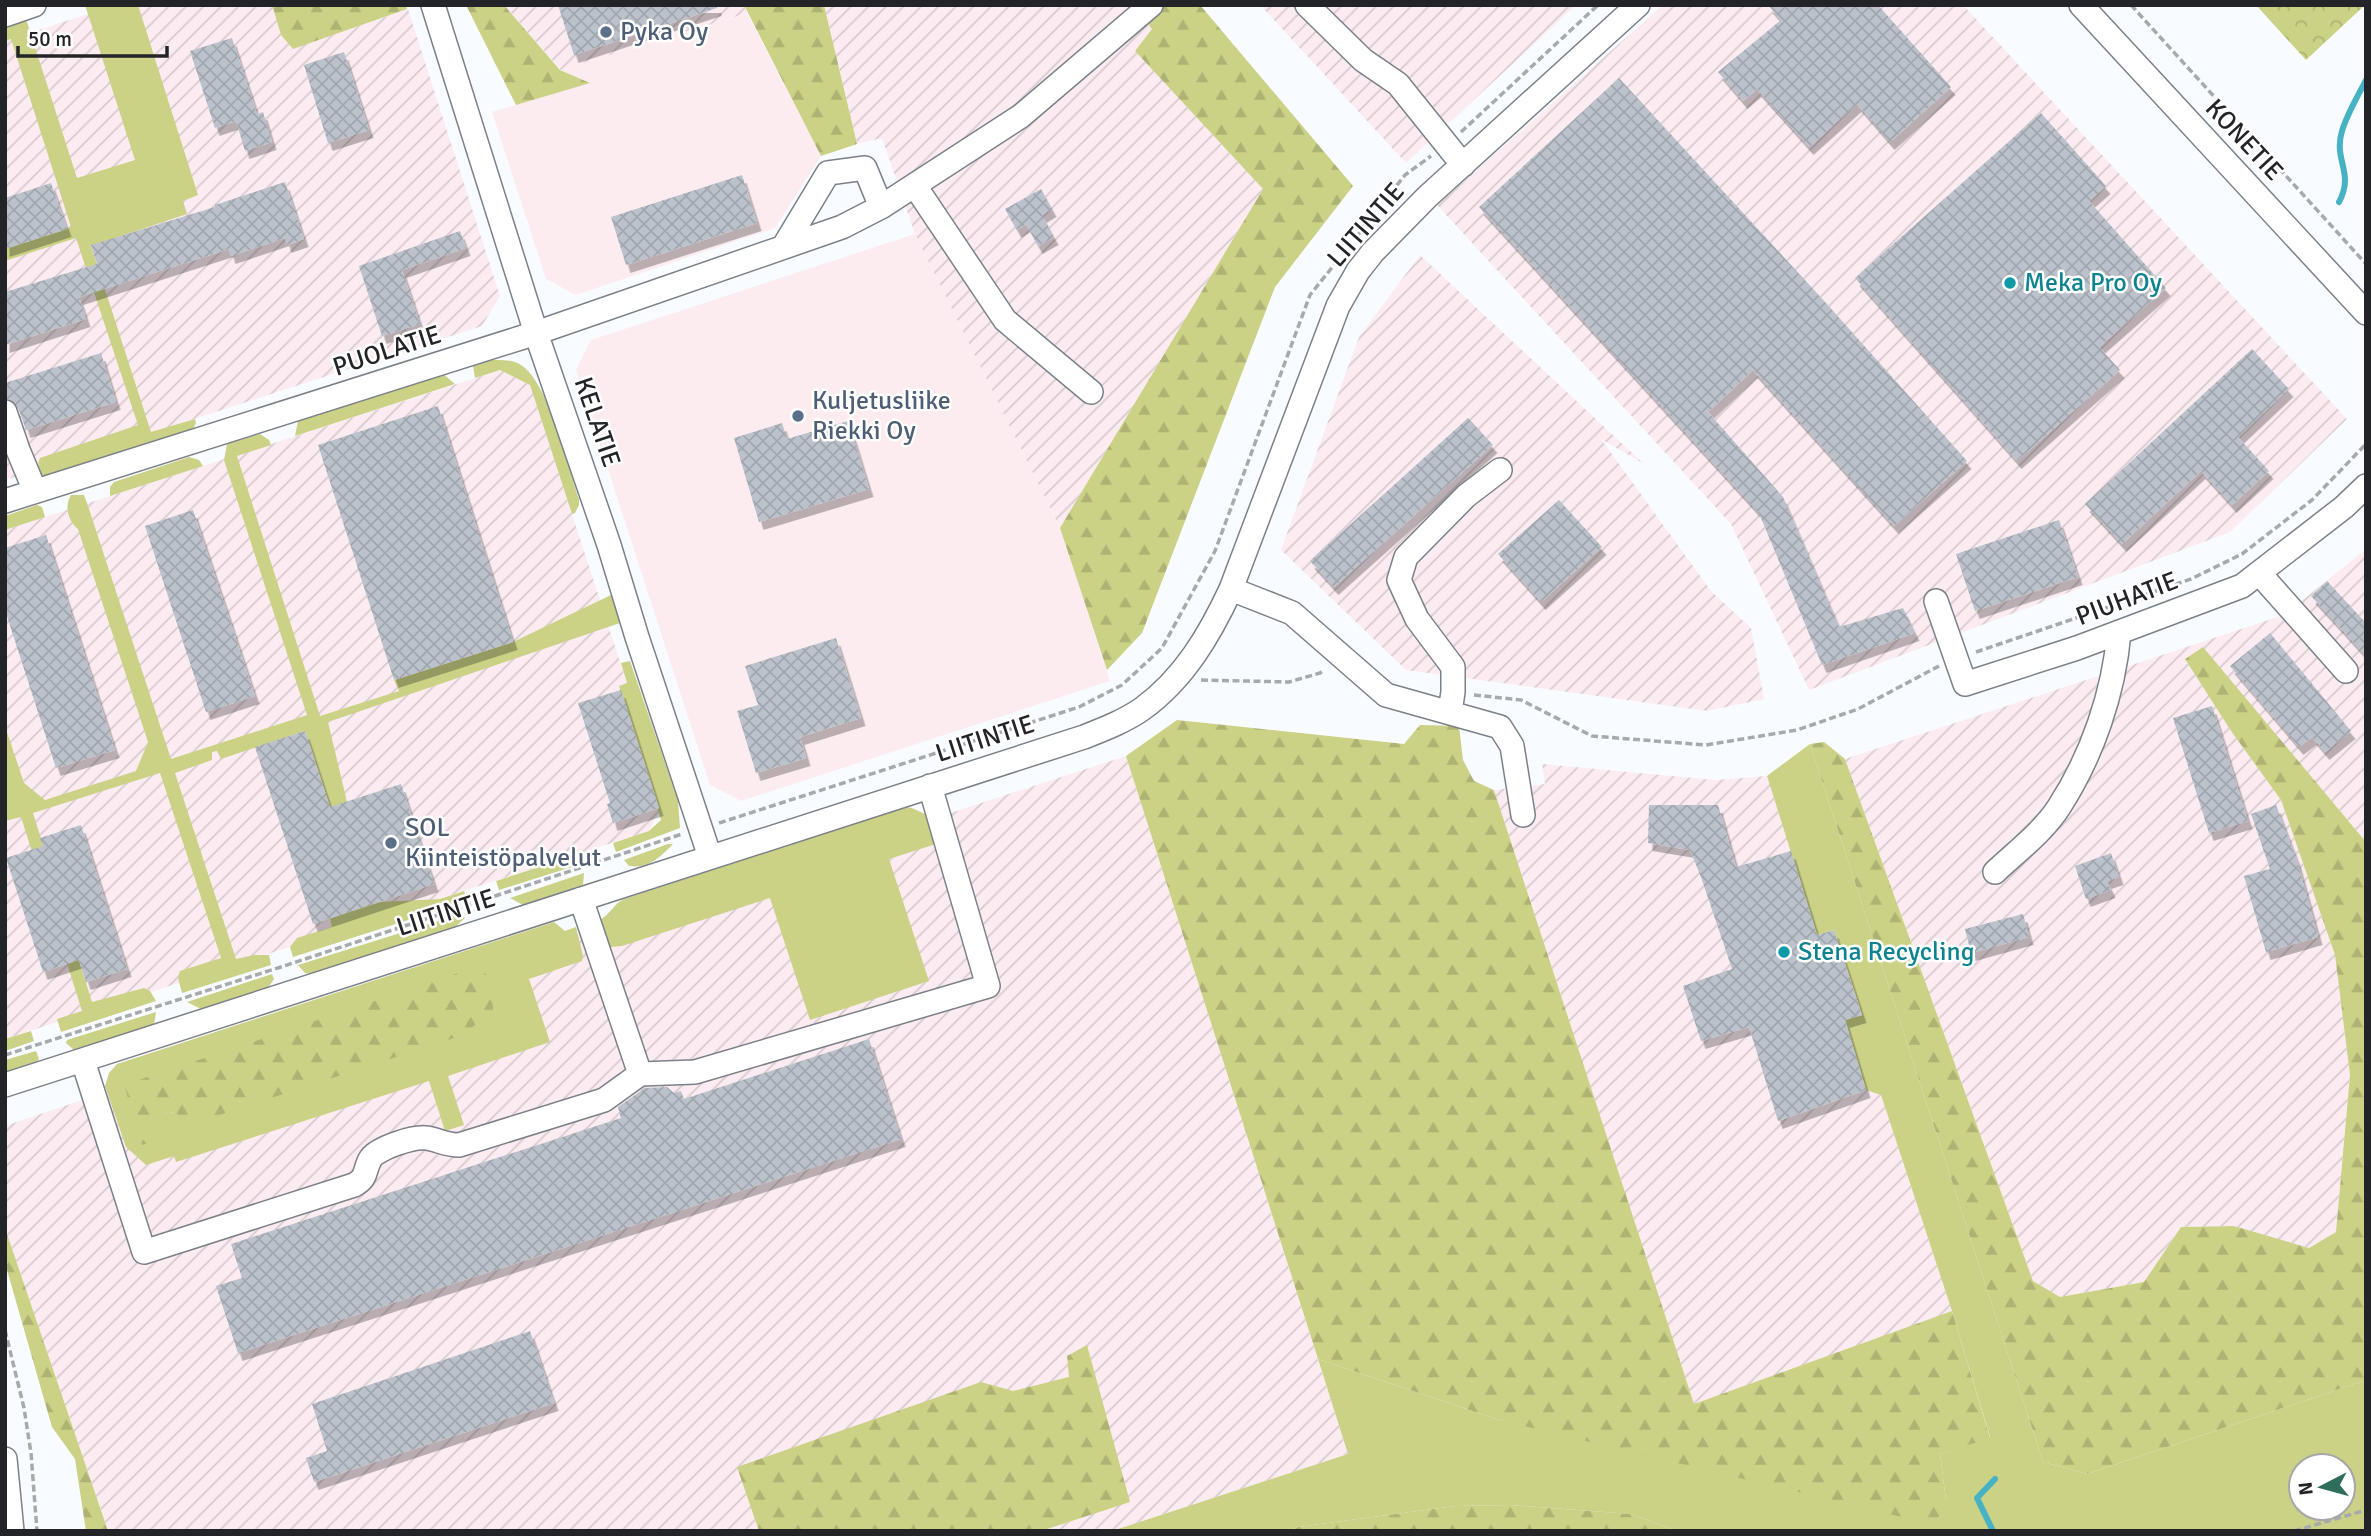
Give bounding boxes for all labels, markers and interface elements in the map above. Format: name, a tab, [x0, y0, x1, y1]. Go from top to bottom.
scale bar	[18, 14, 166, 58]
place label: Pyka Oy	[620, 16, 708, 48]
marker: Pyka Oy	[598, 24, 614, 40]
text: 50 m	[28, 26, 72, 52]
street label: KONETIE	[2198, 93, 2290, 187]
street label: LIITINTIE	[1321, 176, 1411, 274]
place label: Meka Pro Oy	[2024, 267, 2162, 299]
marker: Meka Pro Oy	[2002, 275, 2018, 291]
street label: PUOLATIE	[329, 319, 445, 383]
street label: KELATIE	[567, 373, 627, 471]
place label: Kuljetusliike Riekki Oy	[812, 385, 951, 447]
marker: Kuljetusliike Riekki Oy	[790, 408, 806, 424]
street label: PIUHATIE	[2071, 565, 2183, 633]
street label: LIITINTIE	[932, 708, 1038, 770]
place label: SOL Kiinteistöpalvelut	[405, 812, 601, 874]
marker: SOL Kiinteistöpalvelut	[383, 835, 399, 851]
street label: LIITINTIE	[393, 882, 499, 944]
place label: Stena Recycling	[1798, 936, 1975, 968]
marker: Stena Recycling	[1776, 944, 1792, 960]
north arrow	[2287, 1452, 2357, 1522]
text: N	[2293, 1481, 2319, 1496]

